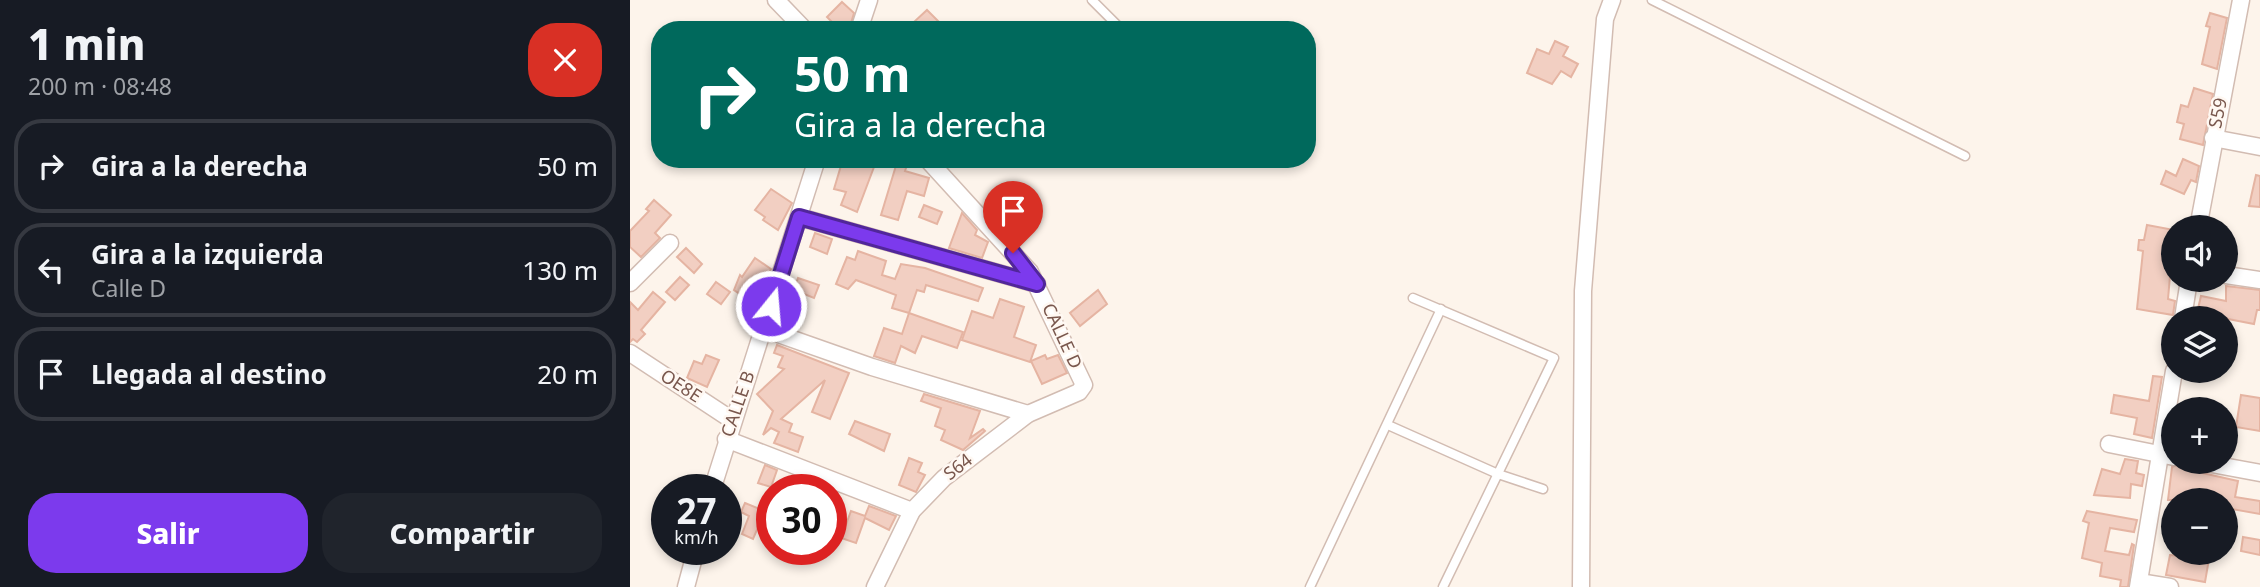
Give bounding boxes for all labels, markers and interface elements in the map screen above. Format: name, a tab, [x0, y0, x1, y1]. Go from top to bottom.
text: 1 min	[28, 15, 145, 72]
button: close	[528, 23, 602, 97]
text: 50 m	[794, 40, 911, 106]
icon: right	[679, 49, 770, 140]
text: 200 m · 08:48	[28, 70, 172, 102]
street label: S59	[2202, 95, 2232, 130]
text: Gira a la derecha	[794, 103, 1047, 146]
icon: right	[32, 147, 70, 185]
text: Gira a la derecha	[91, 148, 308, 184]
text: 50 m	[537, 148, 598, 184]
pin	[983, 181, 1043, 253]
icon: arrive	[994, 192, 1032, 230]
map controls	[2161, 215, 2238, 565]
button: sound	[2161, 215, 2238, 292]
text: Gira a la izquierda	[91, 236, 324, 272]
icon: left	[32, 251, 70, 289]
text: 130 m	[522, 252, 598, 288]
position arrow	[734, 269, 808, 343]
text: Calle D	[91, 272, 166, 304]
street label: CALLE D	[1037, 299, 1088, 372]
button: layers	[2161, 306, 2238, 383]
icon: arrive	[32, 355, 70, 393]
text: Llegada al destino	[91, 356, 327, 392]
text: 20 m	[537, 356, 598, 392]
street label: OE8E	[656, 363, 707, 407]
street label: CALLE B	[715, 368, 759, 440]
button: +	[2161, 397, 2238, 474]
street label: S64	[938, 447, 977, 485]
speed limit sign: 30	[756, 474, 847, 565]
text: 27	[676, 487, 717, 534]
button: −	[2161, 488, 2238, 565]
button: Salir	[28, 493, 308, 573]
button: Compartir	[322, 493, 602, 573]
text: km/h	[674, 525, 719, 549]

